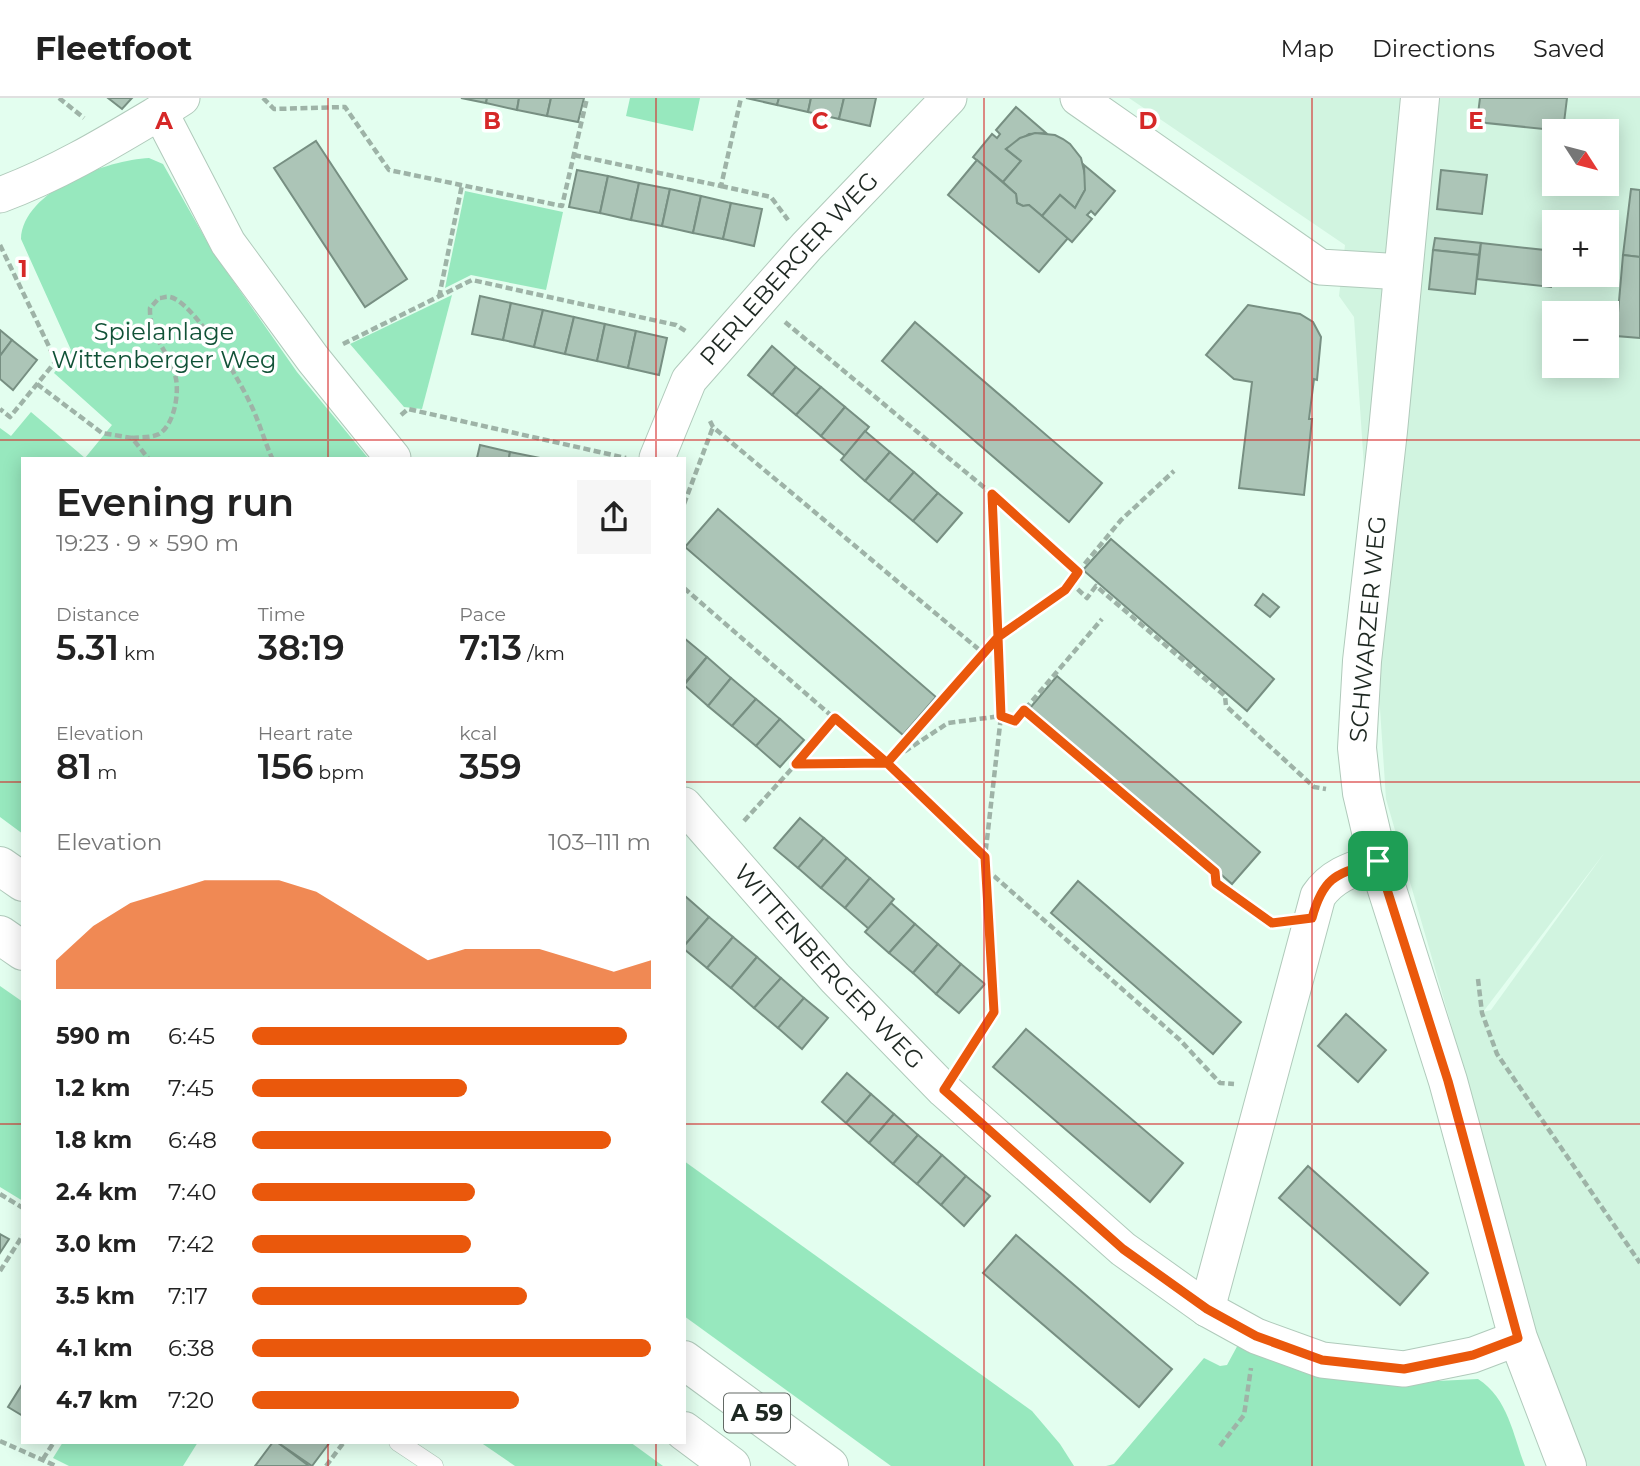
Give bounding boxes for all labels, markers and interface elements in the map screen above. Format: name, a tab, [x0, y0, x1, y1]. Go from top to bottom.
text: Fleetfoot	[35, 28, 192, 68]
text: Map	[1281, 34, 1334, 63]
text: Directions	[1372, 34, 1495, 63]
text: Saved	[1533, 34, 1605, 63]
text: A	[154, 107, 173, 135]
text: B	[483, 107, 501, 135]
text: C	[812, 107, 829, 135]
text: D	[1139, 107, 1158, 135]
text: E	[1468, 107, 1484, 135]
north arrow	[1542, 119, 1619, 196]
map controls	[1542, 119, 1619, 378]
street label: PERLEBERGER WEG	[694, 166, 884, 371]
button: +	[1542, 210, 1619, 287]
text: 1	[18, 255, 28, 283]
button: −	[1542, 301, 1619, 378]
park label: Spielanlage Wittenberger Weg	[51, 317, 277, 374]
text: Evening run	[56, 479, 294, 526]
button: share	[577, 480, 651, 554]
street label: SCHWARZER WEG	[1343, 514, 1392, 744]
text: 19:23 · 9 × 590 m	[56, 529, 239, 557]
text: Distance	[56, 603, 139, 626]
text: Time	[258, 603, 305, 626]
text: Pace	[459, 603, 506, 626]
text: 5.31	[56, 626, 119, 669]
text: 38:19	[258, 626, 345, 669]
text: 7:13	[459, 626, 522, 669]
text: km	[119, 642, 155, 665]
text: /km	[522, 642, 565, 665]
text: Elevation	[56, 722, 144, 745]
text: Heart rate	[258, 722, 353, 745]
text: kcal	[459, 722, 497, 745]
text: 81	[56, 745, 92, 788]
text: 156	[258, 745, 313, 788]
text: 359	[459, 745, 522, 788]
text: m	[92, 761, 117, 784]
text: bpm	[313, 761, 364, 784]
text: Elevation	[56, 828, 162, 856]
text: 103–111 m	[548, 828, 651, 856]
pin	[1348, 831, 1408, 891]
icon: arrive	[1359, 842, 1397, 880]
street label: WITTENBERGER WEG	[728, 858, 930, 1075]
text: 590 m	[56, 1022, 131, 1050]
text: 6:45	[168, 1022, 215, 1050]
text: 1.2 km	[56, 1074, 130, 1102]
text: 7:45	[168, 1074, 214, 1102]
text: 1.8 km	[56, 1126, 132, 1154]
text: 6:48	[168, 1126, 217, 1154]
text: 2.4 km	[56, 1178, 137, 1206]
text: 7:40	[168, 1178, 216, 1206]
text: 3.0 km	[56, 1230, 137, 1258]
text: 7:42	[168, 1230, 214, 1258]
text: 3.5 km	[56, 1282, 135, 1310]
text: 7:17	[168, 1282, 208, 1310]
text: 4.1 km	[56, 1334, 133, 1362]
text: 6:38	[168, 1334, 215, 1362]
text: 4.7 km	[56, 1386, 138, 1414]
text: 7:20	[168, 1386, 214, 1414]
road number: A 59	[724, 1394, 790, 1432]

